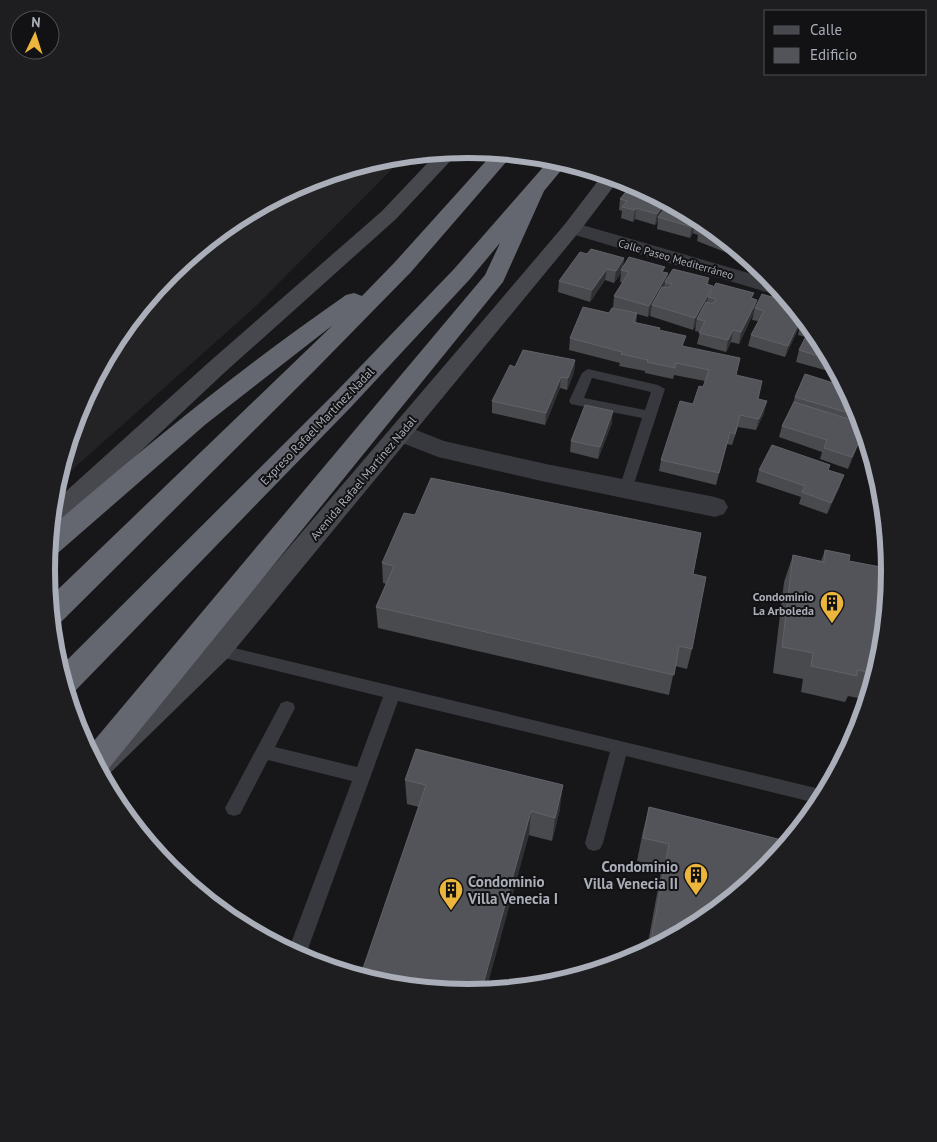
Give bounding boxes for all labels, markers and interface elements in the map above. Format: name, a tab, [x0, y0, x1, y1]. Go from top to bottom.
north arrow	[10, 10, 60, 60]
legend	[764, 10, 927, 75]
text: N	[31, 13, 41, 31]
text: Calle	[810, 20, 842, 39]
text: Edificio	[810, 45, 857, 64]
street label: Calle Paseo Mediterráneo	[617, 236, 735, 282]
street label: Expreso Rafael Martínez Nadal	[257, 364, 377, 488]
street label: Avenida Rafael Martínez Nadal	[307, 413, 420, 543]
place label: Condominio La Arboleda	[753, 589, 815, 618]
building icon: Condominio La Arboleda	[819, 590, 845, 624]
place label: Condominio Villa Venecia II	[583, 857, 678, 893]
building icon: Condominio Villa Venecia II	[683, 862, 709, 896]
place label: Condominio Villa Venecia I	[467, 872, 558, 908]
building icon: Condominio Villa Venecia I	[438, 877, 464, 911]

